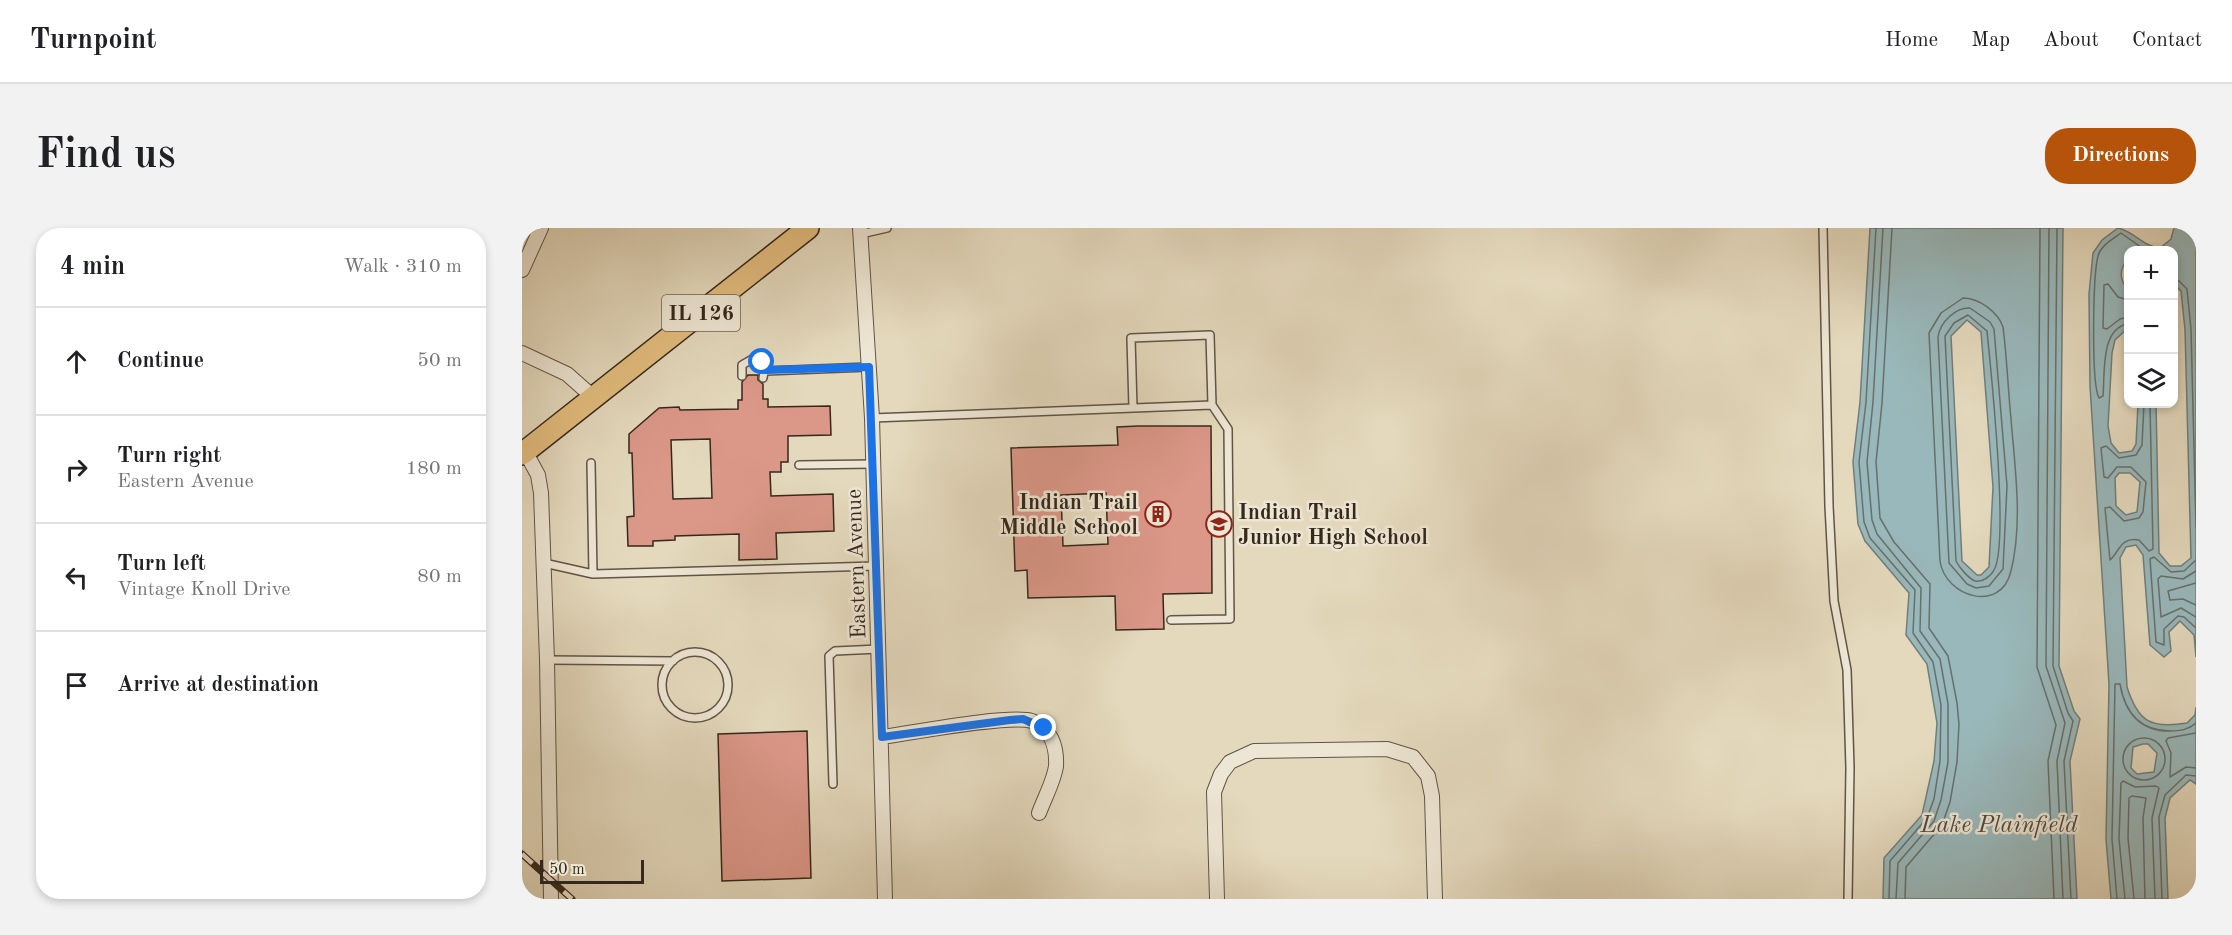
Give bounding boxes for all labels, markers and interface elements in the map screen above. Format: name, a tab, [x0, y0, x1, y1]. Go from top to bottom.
text: Turnpoint	[30, 27, 157, 55]
text: Home	[1885, 30, 1938, 51]
text: Map	[1971, 30, 2010, 51]
text: About	[2043, 30, 2099, 51]
text: Contact	[2132, 30, 2202, 51]
button: Directions	[2045, 128, 2196, 184]
text: Find us	[36, 135, 175, 177]
map controls	[2124, 246, 2178, 408]
button: +	[2124, 246, 2178, 300]
text: 4 min	[60, 254, 125, 280]
text: Walk · 310 m	[343, 257, 462, 277]
road number: IL 126	[662, 295, 740, 331]
button: −	[2124, 300, 2178, 354]
icon: ahead	[60, 345, 93, 378]
route start	[748, 348, 774, 374]
text: Continue	[117, 350, 204, 372]
text: 50 m	[417, 351, 462, 371]
button: layers	[2124, 354, 2178, 408]
text: Turn right	[117, 445, 221, 467]
icon: right	[60, 453, 93, 486]
text: 180 m	[406, 459, 462, 479]
text: Eastern Avenue	[117, 472, 254, 492]
street label: Eastern Avenue	[843, 488, 871, 639]
place label: Indian Trail Middle School	[1000, 492, 1138, 539]
building icon: Indian Trail Middle School	[1143, 499, 1173, 529]
place label: Indian Trail Junior High School	[1238, 502, 1428, 549]
school or university icon: Indian Trail Junior High School	[1204, 509, 1234, 539]
text: Turn left	[117, 553, 206, 575]
icon: left	[60, 561, 93, 594]
text: 80 m	[417, 567, 462, 587]
text: Vintage Knoll Drive	[117, 580, 291, 600]
icon: arrive	[60, 669, 93, 702]
text: Arrive at destination	[117, 674, 319, 696]
route end	[1030, 714, 1056, 740]
water label: Lake Plainfield	[1919, 814, 2078, 838]
scale bar	[540, 857, 644, 884]
text: 50 m	[549, 862, 585, 878]

